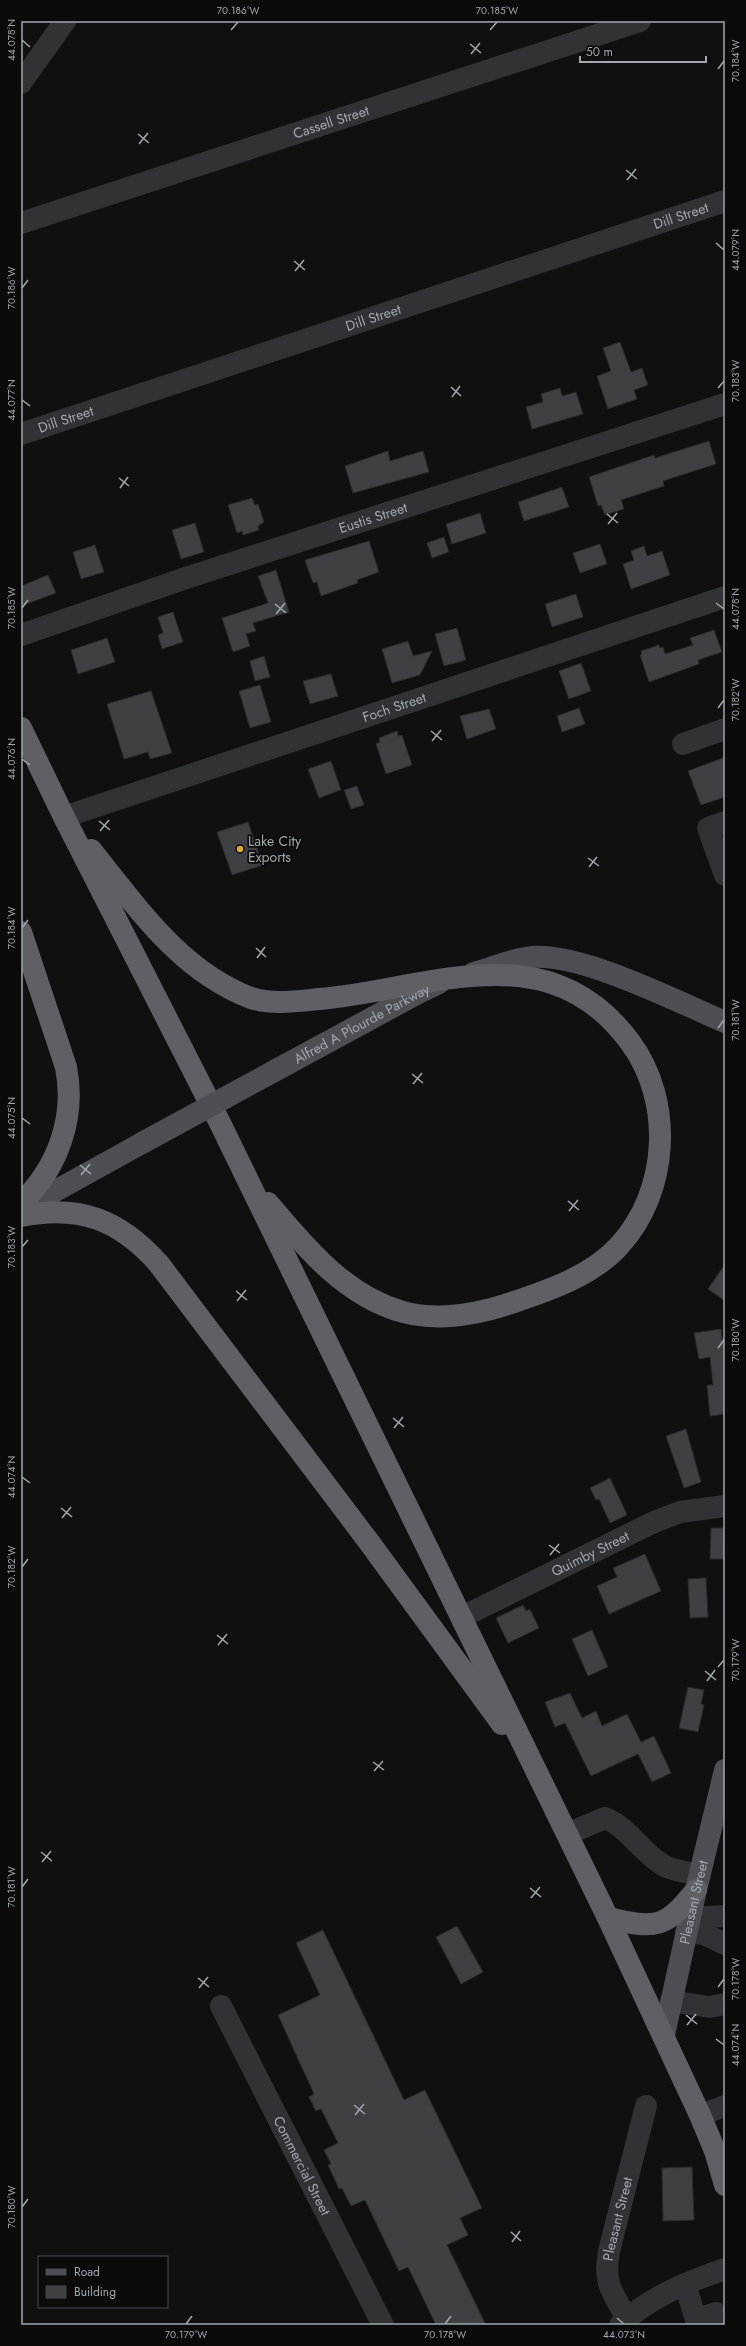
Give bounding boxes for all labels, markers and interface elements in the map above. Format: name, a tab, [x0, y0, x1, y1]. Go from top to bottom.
text: 70.186°W	[217, 3, 259, 18]
text: 70.185°W	[476, 3, 518, 18]
text: 44.078°N	[4, 19, 19, 61]
scale bar	[580, 38, 706, 64]
text: 70.184°W	[728, 40, 743, 82]
text: 50 m	[586, 43, 613, 61]
street label: Cassell Street	[290, 100, 372, 144]
street label: Dill Street	[650, 197, 712, 234]
text: 44.079°N	[728, 229, 743, 271]
text: 70.186°W	[4, 267, 19, 309]
street label: Dill Street	[343, 299, 404, 336]
text: 70.183°W	[728, 360, 743, 402]
text: 44.077°N	[4, 379, 19, 421]
street label: Dill Street	[35, 401, 97, 438]
street label: Eustis Street	[336, 497, 410, 538]
text: 70.185°W	[4, 587, 19, 629]
text: 44.078°N	[728, 588, 743, 630]
text: 70.182°W	[728, 679, 743, 721]
street label: Foch Street	[360, 687, 429, 727]
text: 44.076°N	[4, 738, 19, 780]
place label: Lake City Exports	[248, 831, 302, 867]
marker: Lake City Exports	[235, 844, 245, 854]
text: 70.184°W	[4, 907, 19, 949]
street label: Alfred A Plourde Parkway	[290, 979, 433, 1069]
text: 70.181°W	[728, 999, 743, 1041]
text: 44.075°N	[4, 1097, 19, 1139]
text: 70.183°W	[4, 1226, 19, 1268]
text: 70.180°W	[728, 1318, 743, 1361]
text: 44.074°N	[4, 1456, 19, 1498]
street label: Quimby Street	[548, 1526, 633, 1581]
text: 70.182°W	[4, 1546, 19, 1588]
text: 70.179°W	[728, 1639, 743, 1681]
street label: Pleasant Street	[674, 1858, 713, 1946]
text: 70.181°W	[4, 1866, 19, 1908]
text: 70.178°W	[728, 1958, 743, 2000]
text: 44.074°N	[728, 2024, 743, 2066]
street label: Commercial Street	[268, 2113, 336, 2219]
street label: Pleasant Street	[598, 2174, 638, 2262]
text: 70.180°W	[4, 2185, 19, 2228]
legend	[38, 2256, 168, 2308]
text: Road	[74, 2263, 100, 2281]
text: Building	[74, 2283, 116, 2301]
text: 70.179°W	[165, 2327, 207, 2342]
text: 70.178°W	[424, 2327, 466, 2342]
text: 44.073°N	[603, 2327, 645, 2342]

